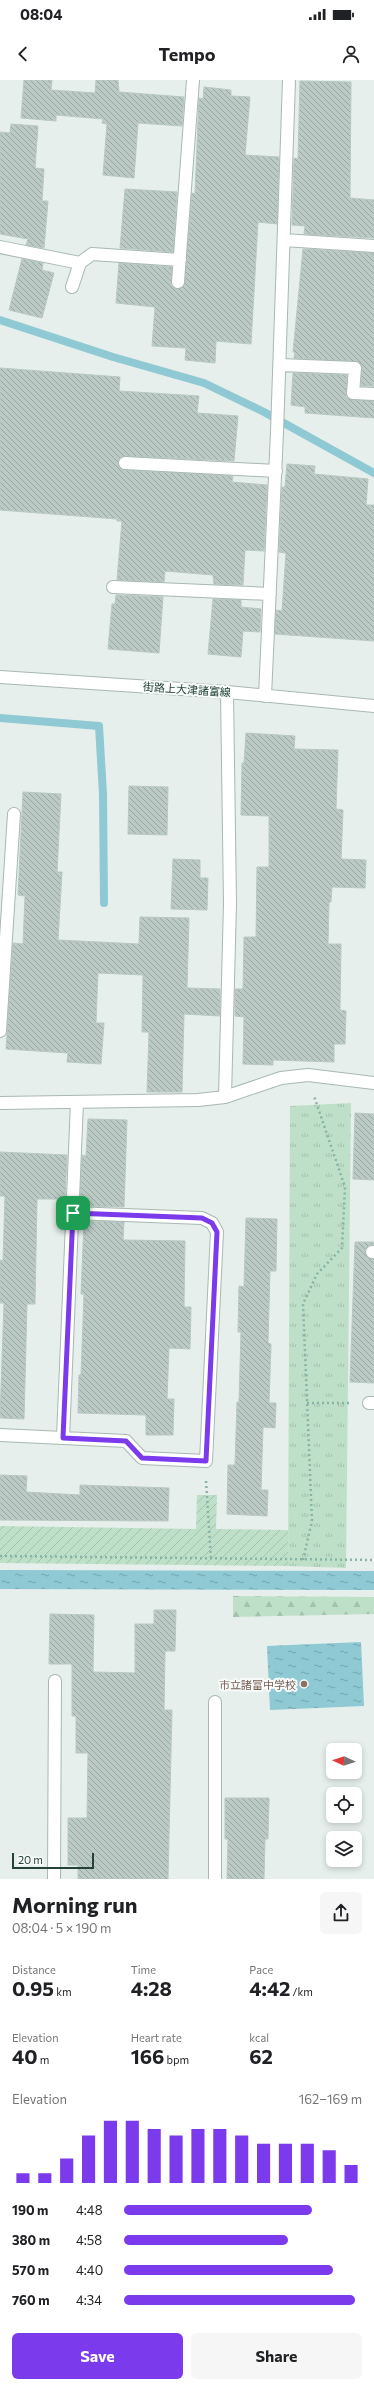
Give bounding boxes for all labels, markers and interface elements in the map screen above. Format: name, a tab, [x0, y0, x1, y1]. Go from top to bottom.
text: 08:04	[20, 5, 62, 23]
icon: back	[12, 43, 34, 65]
text: Tempo	[159, 43, 215, 65]
icon: person	[340, 43, 362, 65]
street label: 街路上大津諸富線	[143, 679, 231, 699]
pin	[56, 1196, 90, 1230]
icon: arrive	[62, 1202, 84, 1224]
place label: 市立諸富中学校	[219, 1678, 296, 1691]
marker: 市立諸富中学校	[299, 1679, 309, 1689]
north arrow	[326, 1743, 362, 1779]
map controls	[326, 1743, 362, 1867]
button: locate	[326, 1787, 362, 1823]
button: layers	[326, 1831, 362, 1867]
scale bar	[12, 1851, 94, 1870]
text: 20 m	[18, 1853, 43, 1866]
text: Morning run	[12, 1891, 138, 1918]
button: share	[320, 1892, 362, 1934]
text: 08:04 · 5 × 190 m	[12, 1920, 111, 1936]
text: Distance	[12, 1963, 56, 1976]
text: Time	[131, 1963, 156, 1976]
text: Pace	[249, 1963, 273, 1976]
text: 0.95	[12, 1976, 54, 2000]
text: 4:28	[131, 1976, 172, 2000]
text: 4:42	[249, 1976, 290, 2000]
text: km	[54, 1985, 72, 1998]
text: /km	[290, 1985, 313, 1998]
text: Elevation	[12, 2031, 58, 2044]
text: Heart rate	[131, 2031, 182, 2044]
text: kcal	[249, 2031, 269, 2044]
text: 40	[12, 2044, 38, 2068]
text: 166	[131, 2044, 164, 2068]
text: 62	[249, 2044, 273, 2068]
text: m	[38, 2053, 49, 2066]
text: bpm	[164, 2053, 189, 2066]
text: Elevation	[12, 2091, 67, 2107]
text: 162–169 m	[299, 2091, 362, 2107]
text: 190 m	[12, 2202, 48, 2218]
text: 4:48	[76, 2202, 103, 2218]
text: 380 m	[12, 2232, 50, 2248]
text: 4:58	[76, 2232, 102, 2248]
text: 570 m	[12, 2262, 49, 2278]
text: 4:40	[76, 2262, 103, 2278]
text: 760 m	[12, 2292, 50, 2308]
text: 4:34	[76, 2292, 102, 2308]
button: Save	[12, 2333, 183, 2379]
button: Share	[191, 2333, 362, 2379]

